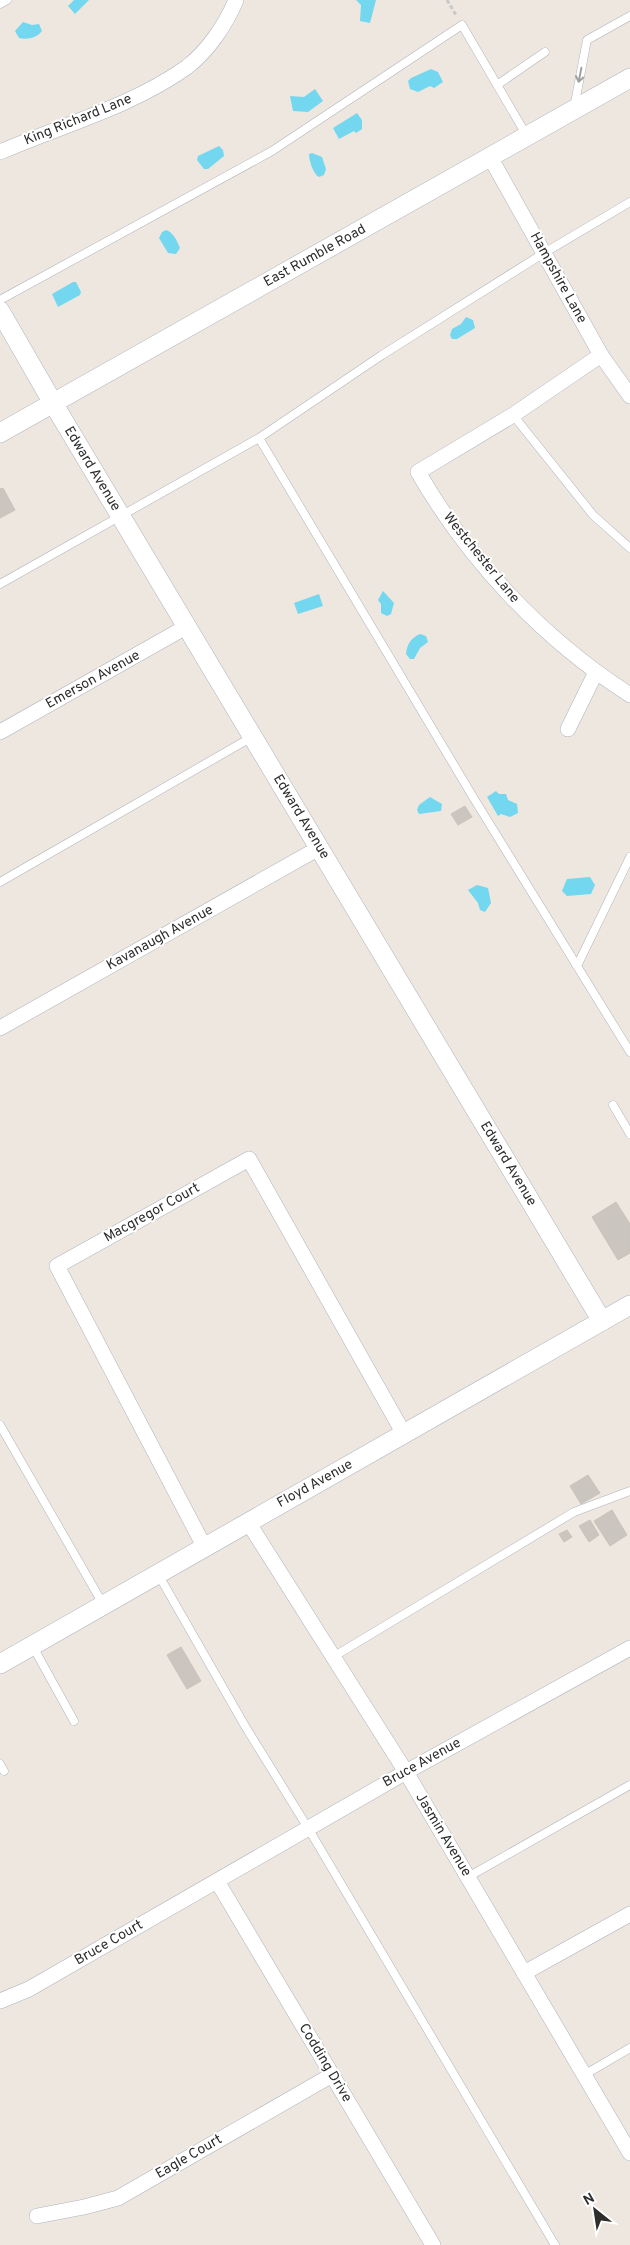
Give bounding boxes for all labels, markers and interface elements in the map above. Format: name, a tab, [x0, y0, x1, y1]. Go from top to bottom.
one-way arrow	[575, 67, 584, 83]
street label: King Richard Lane	[22, 91, 134, 149]
street label: East Rumble Road	[261, 221, 369, 291]
street label: Hampshire Lane	[526, 229, 590, 327]
street label: Edward Avenue	[60, 424, 124, 514]
street label: Westchester Lane	[439, 509, 523, 607]
street label: Emerson Avenue	[43, 647, 143, 713]
street label: Edward Avenue	[269, 772, 333, 862]
street label: Kavanaugh Avenue	[104, 902, 216, 974]
street label: Edward Avenue	[476, 1119, 540, 1209]
street label: Macgregor Court	[101, 1180, 203, 1246]
street label: Floyd Avenue	[274, 1456, 356, 1512]
street label: Bruce Avenue	[380, 1735, 464, 1791]
street label: Jasmin Avenue	[411, 1790, 475, 1880]
street label: Bruce Court	[72, 1917, 146, 1969]
street label: Codding Drive	[295, 2021, 355, 2105]
street label: Eagle Court	[153, 2131, 225, 2183]
north arrow	[570, 2185, 620, 2235]
text: N	[581, 2190, 598, 2210]

